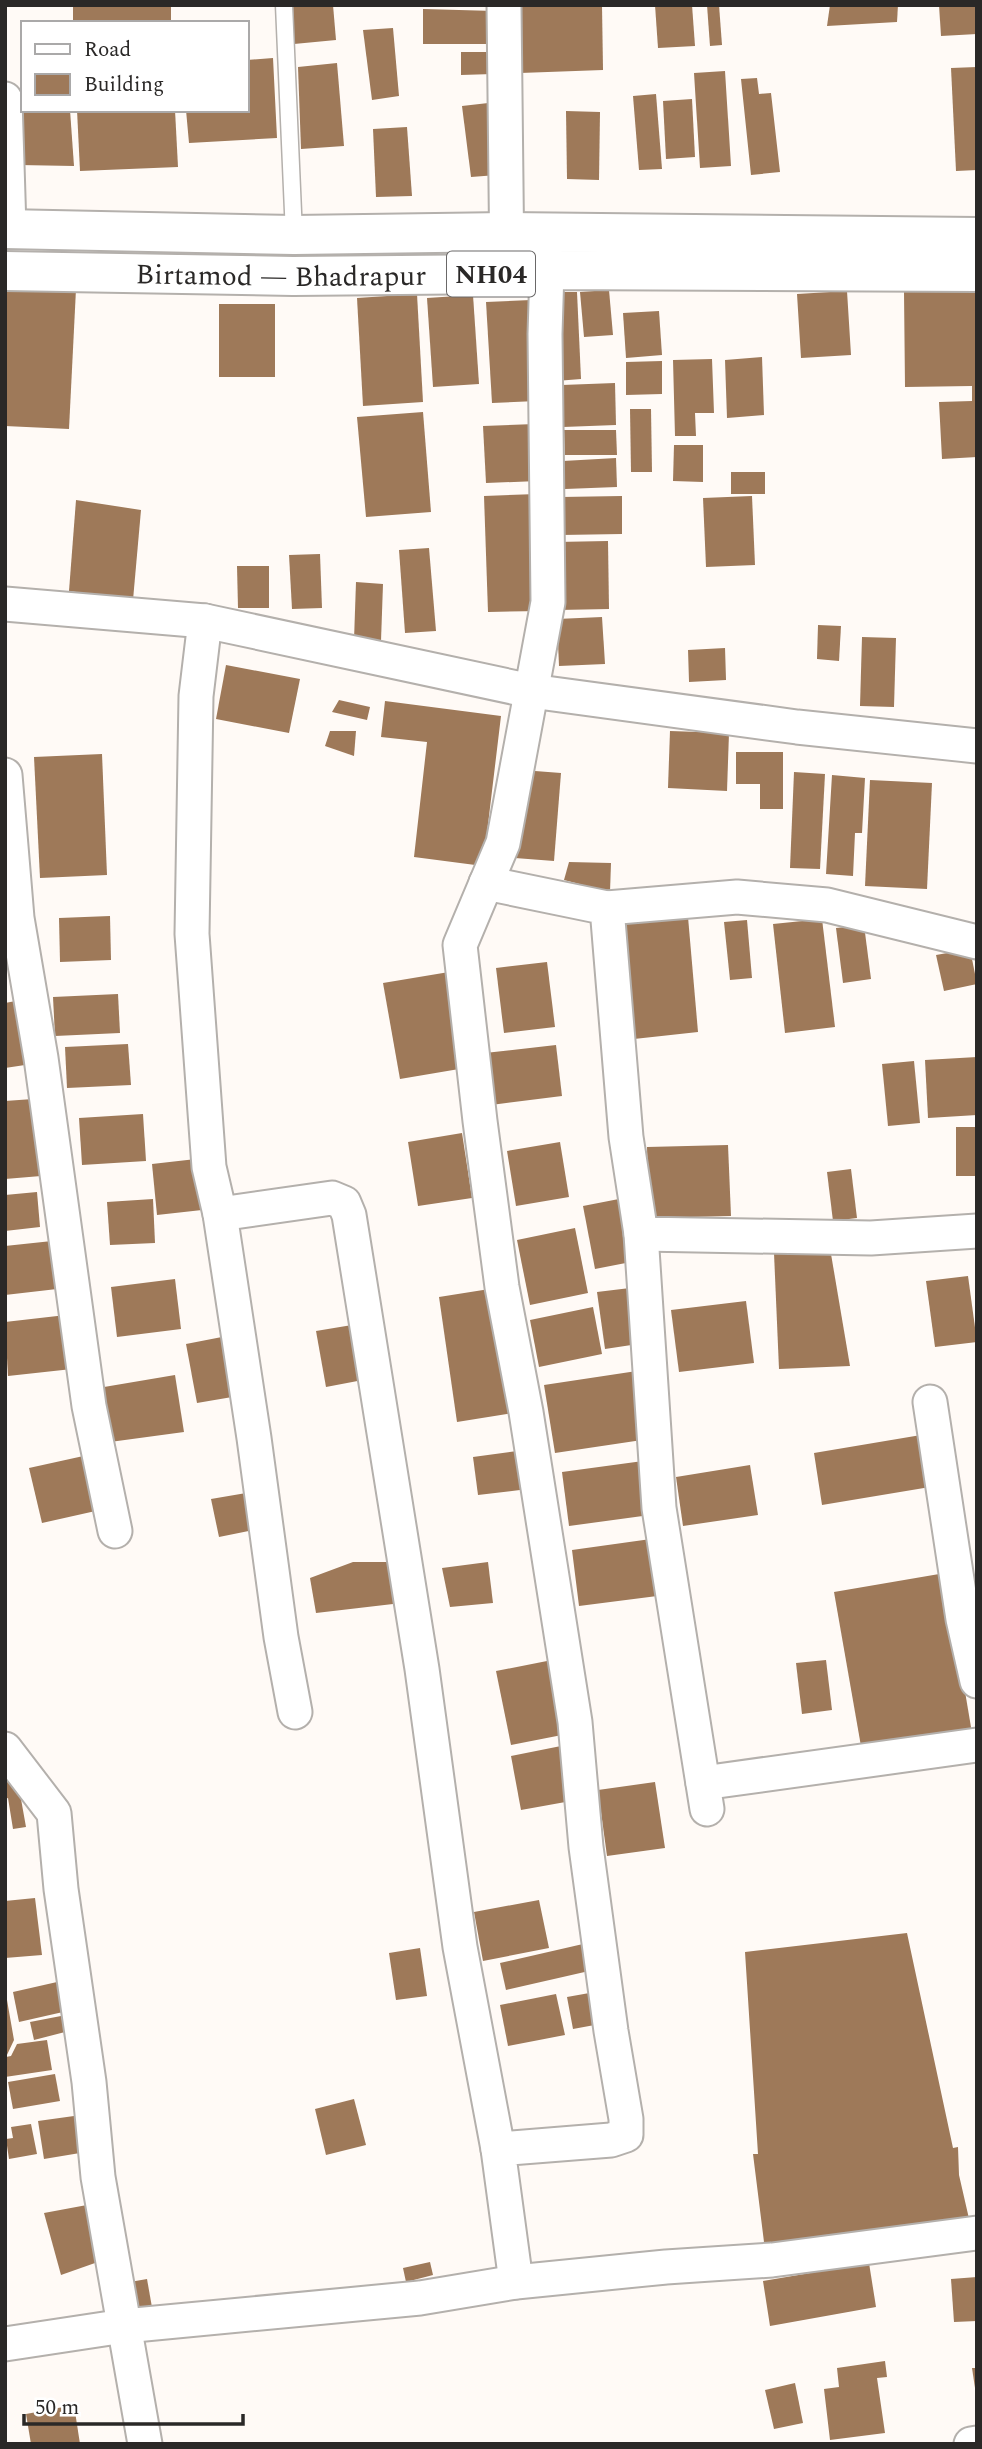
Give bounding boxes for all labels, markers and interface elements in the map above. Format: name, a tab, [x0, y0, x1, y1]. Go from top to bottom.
legend	[21, 21, 248, 112]
text: Road	[84, 34, 131, 66]
text: Building	[84, 69, 164, 101]
road number: NH04	[447, 252, 535, 296]
street label: Birtamod — Bhadrapur	[135, 253, 426, 299]
scale bar	[24, 2382, 243, 2426]
text: 50 m	[35, 2392, 79, 2424]

